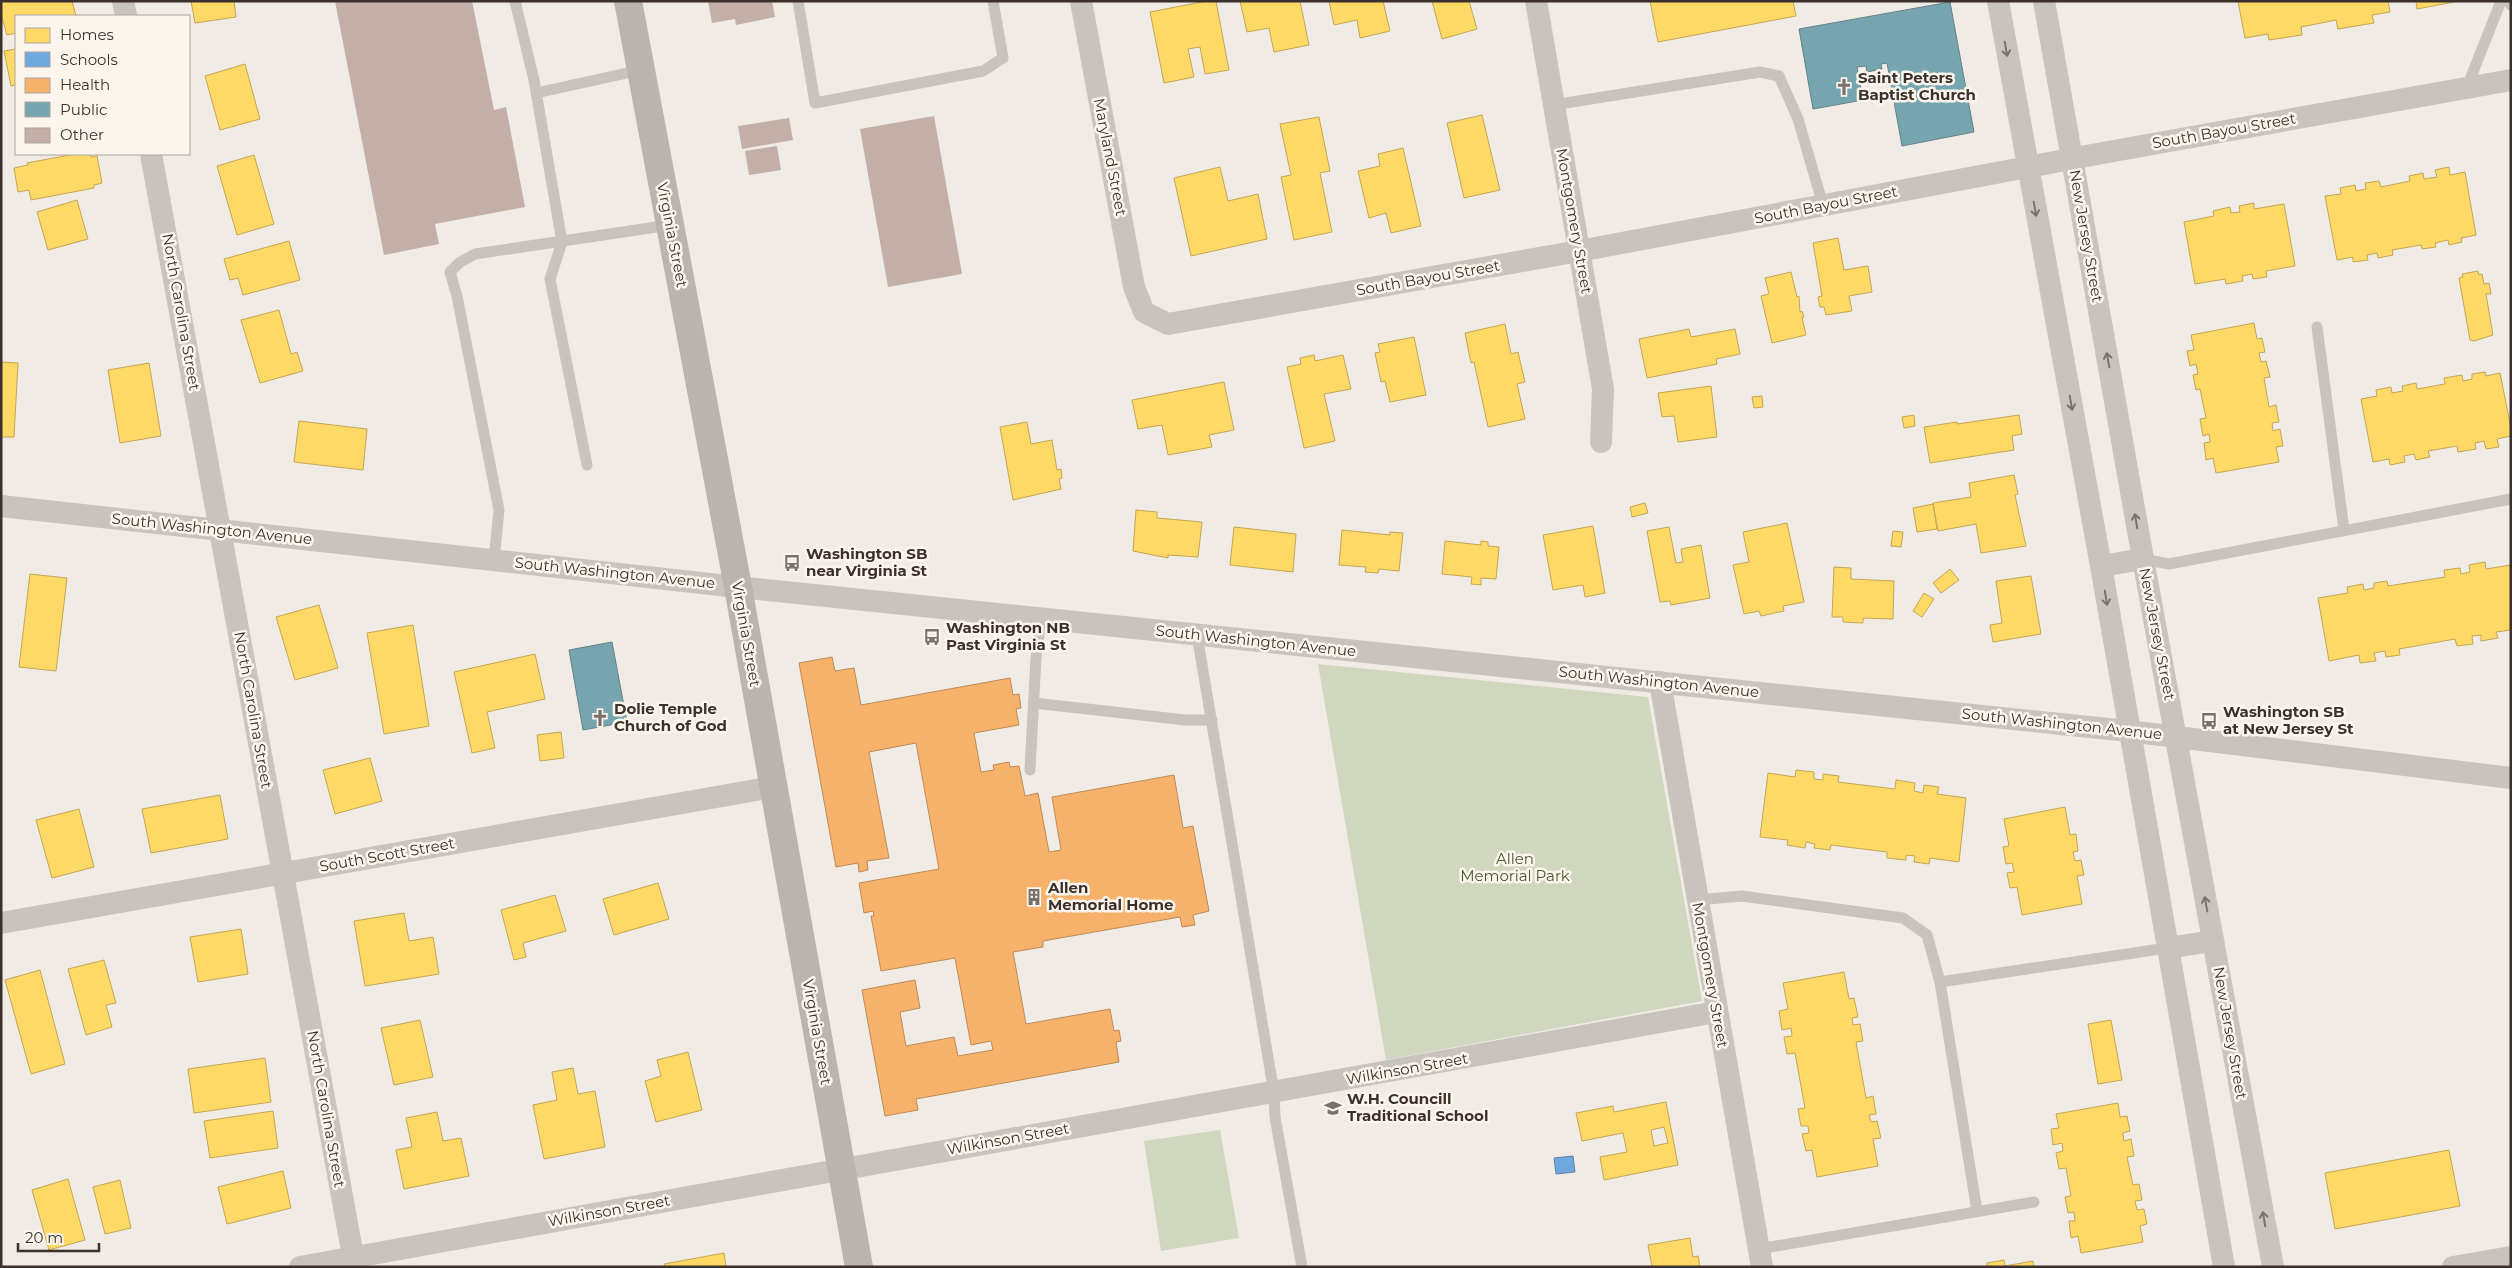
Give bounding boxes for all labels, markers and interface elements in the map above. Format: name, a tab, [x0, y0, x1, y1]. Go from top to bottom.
legend	[15, 15, 190, 155]
text: Homes	[60, 25, 114, 44]
one-way arrow	[2002, 41, 2012, 57]
text: Schools	[60, 50, 118, 69]
place label: Saint Peters Baptist Church	[1858, 68, 1976, 104]
text: Health	[60, 75, 110, 94]
church icon: Saint Peters Baptist Church	[1834, 77, 1854, 97]
street label: Maryland Street	[1090, 96, 1131, 217]
text: Public	[60, 100, 108, 119]
street label: South Bayou Street	[2151, 109, 2297, 152]
text: Other	[60, 125, 104, 144]
street label: Montgomery Street	[1552, 147, 1597, 295]
street label: New Jersey Street	[2065, 168, 2108, 304]
street label: Virginia Street	[653, 181, 692, 289]
street label: South Bayou Street	[1753, 181, 1899, 228]
one-way arrow	[2031, 201, 2040, 217]
street label: North Carolina Street	[158, 232, 205, 392]
street label: South Bayou Street	[1355, 256, 1501, 299]
one-way arrow	[2102, 353, 2112, 369]
one-way arrow	[2066, 395, 2076, 411]
street label: South Washington Avenue	[111, 509, 313, 548]
one-way arrow	[2131, 513, 2141, 529]
place label: Washington SB near Virginia St	[806, 544, 928, 580]
street label: South Washington Avenue	[514, 553, 716, 592]
bus stop icon: Washington SB near Virginia St	[782, 553, 802, 573]
street label: New Jersey Street	[2135, 566, 2180, 702]
street label: Virginia Street	[728, 580, 765, 688]
one-way arrow	[2101, 589, 2111, 605]
place label: Washington NB Past Virginia St	[946, 618, 1070, 654]
street label: South Washington Avenue	[1155, 621, 1357, 660]
bus stop icon: Washington NB Past Virginia St	[922, 627, 942, 647]
street label: North Carolina Street	[230, 630, 277, 790]
street label: South Washington Avenue	[1558, 662, 1760, 701]
place label: Dolie Temple Church of God	[614, 699, 727, 735]
place label: Washington SB at New Jersey St	[2223, 702, 2354, 738]
street label: South Washington Avenue	[1961, 704, 2163, 743]
church icon: Dolie Temple Church of God	[590, 708, 610, 728]
bus stop icon: Washington SB at New Jersey St	[2199, 711, 2219, 731]
street label: South Scott Street	[318, 833, 456, 876]
park label: Allen Memorial Park	[1460, 849, 1570, 885]
place label: Allen Memorial Home	[1047, 878, 1174, 914]
building icon: Allen Memorial Home	[1024, 887, 1044, 907]
one-way arrow	[2201, 896, 2211, 912]
street label: Montgomery Street	[1688, 901, 1733, 1049]
street label: New Jersey Street	[2209, 965, 2252, 1101]
street label: Virginia Street	[799, 978, 836, 1086]
street label: North Carolina Street	[303, 1029, 350, 1189]
street label: Wilkinson Street	[1344, 1048, 1470, 1089]
place label: W.H. Councill Traditional School	[1347, 1089, 1488, 1125]
school or university icon: W.H. Councill Traditional School	[1323, 1098, 1343, 1118]
street label: Wilkinson Street	[945, 1118, 1071, 1159]
street label: Wilkinson Street	[546, 1190, 672, 1231]
one-way arrow	[2259, 1211, 2269, 1227]
scale bar	[18, 1220, 99, 1252]
text: 20 m	[25, 1228, 63, 1247]

